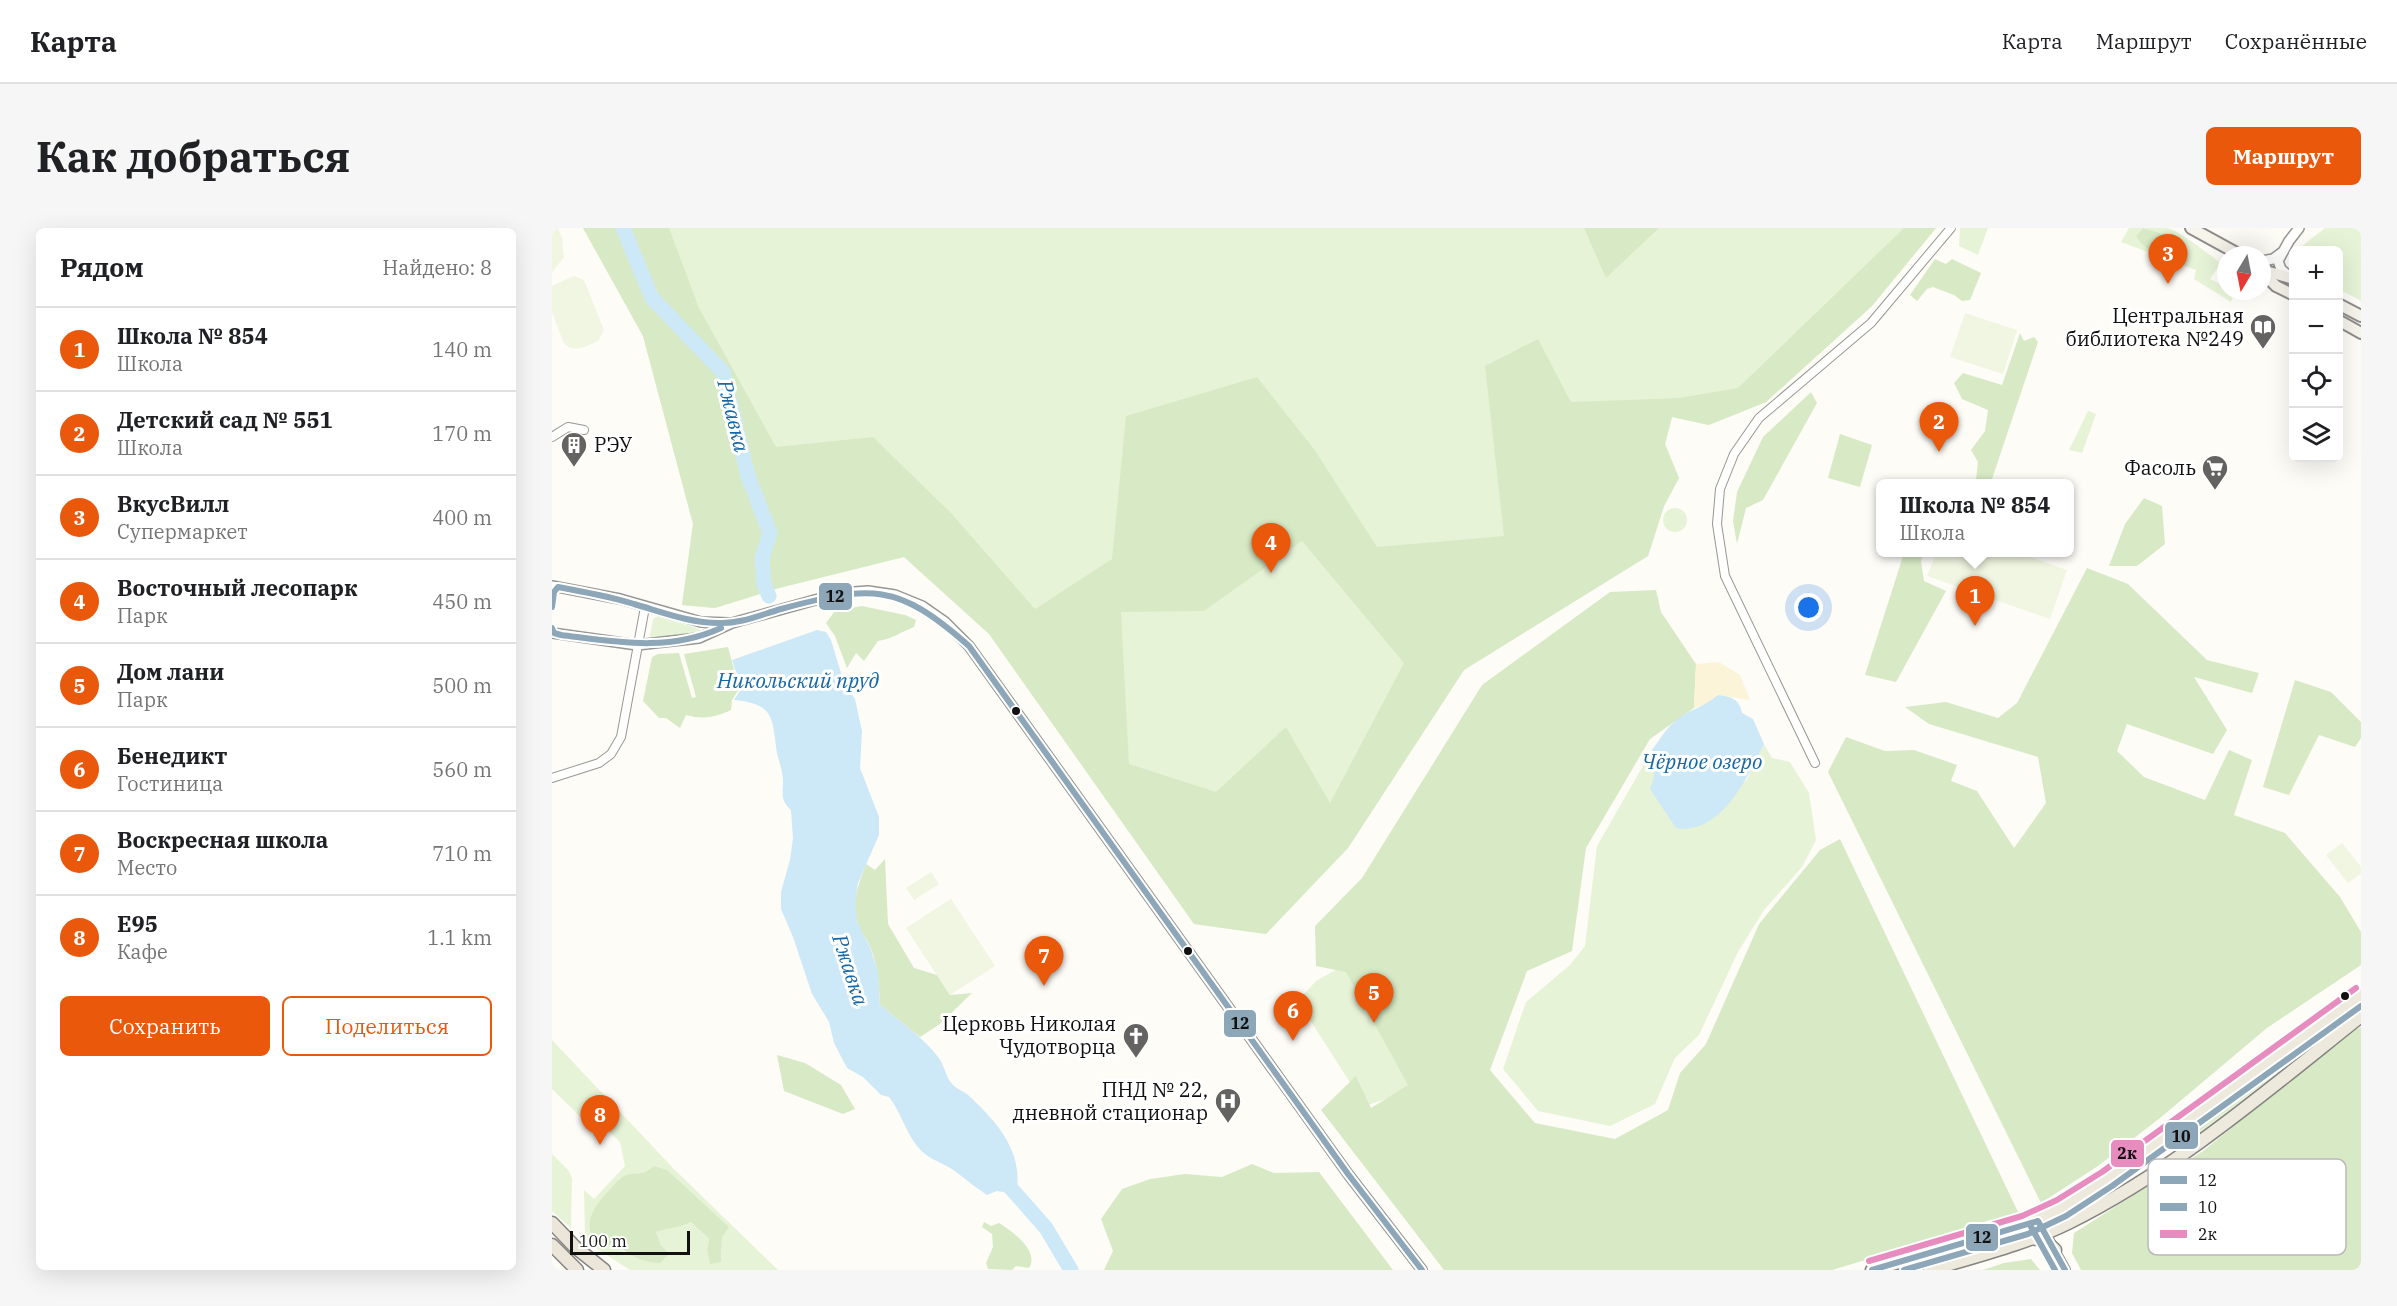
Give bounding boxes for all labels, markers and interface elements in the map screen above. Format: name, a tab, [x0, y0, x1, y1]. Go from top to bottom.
text: Карта	[30, 23, 117, 60]
text: Карта	[2002, 27, 2063, 55]
text: Маршрут	[2096, 27, 2192, 55]
text: Сохранённые	[2225, 27, 2367, 55]
button: Маршрут	[2206, 127, 2361, 185]
text: Как добраться	[36, 129, 350, 184]
pin: 3	[2148, 235, 2188, 284]
north arrow	[2217, 246, 2271, 300]
map controls	[2289, 246, 2343, 462]
button: +	[2289, 246, 2343, 300]
text: Рядом	[60, 250, 144, 284]
text: Найдено: 8	[383, 254, 492, 281]
button: −	[2289, 300, 2343, 354]
place label: Центральная библиотека №249	[2066, 302, 2244, 352]
library icon: Центральная библиотека №249	[2248, 312, 2278, 350]
text: Школа № 854	[117, 321, 268, 350]
text: 1	[74, 336, 86, 363]
text: 140 m	[432, 336, 492, 363]
text: Школа	[117, 350, 183, 377]
button: locate	[2289, 354, 2343, 408]
water label: Ржавка	[711, 376, 757, 455]
pin: 2	[1920, 402, 1958, 452]
text: Детский сад № 551	[117, 405, 333, 434]
button: layers	[2289, 408, 2343, 462]
text: 2	[74, 420, 86, 447]
text: 170 m	[432, 420, 492, 447]
building icon: РЭУ	[559, 430, 589, 468]
place label: РЭУ	[594, 431, 632, 458]
text: Школа	[117, 434, 183, 461]
supermarket icon: Фасоль	[2200, 453, 2230, 491]
place label: Фасоль	[2124, 454, 2196, 481]
popup	[1876, 479, 2074, 557]
text: ВкусВилл	[117, 489, 229, 518]
text: Школа № 854	[1900, 490, 2050, 519]
text: 3	[74, 504, 86, 531]
text: 400 m	[432, 504, 492, 531]
text: Супермаркет	[117, 518, 248, 545]
text: Школа	[1900, 519, 1965, 546]
pin: 4	[1252, 524, 1290, 573]
text: Восточный лесопарк	[117, 573, 357, 602]
pin: 1	[1956, 576, 1994, 626]
line badge: 12	[818, 582, 853, 611]
text: 12	[825, 586, 845, 606]
text: 4	[74, 588, 86, 615]
text: 450 m	[432, 588, 492, 615]
your location	[1794, 593, 1823, 622]
text: Парк	[117, 602, 168, 629]
text: Дом лани	[117, 657, 224, 686]
water label: Никольский пруд	[716, 666, 880, 694]
text: 5	[74, 672, 86, 699]
text: 500 m	[432, 672, 492, 699]
text: Парк	[117, 686, 168, 713]
unlabelled marker	[1010, 705, 1022, 717]
text: Бенедикт	[117, 741, 227, 770]
water label: Чёрное озеро	[1642, 747, 1762, 775]
text: 6	[74, 756, 86, 783]
text: 560 m	[432, 756, 492, 783]
text: Гостиница	[117, 770, 223, 797]
text: Воскресная школа	[117, 825, 328, 854]
text: 7	[74, 840, 86, 867]
text: 710 m	[432, 840, 492, 867]
text: Место	[117, 854, 177, 881]
text: E95	[117, 909, 158, 938]
text: 8	[74, 924, 86, 951]
text: 1.1 km	[427, 924, 492, 951]
water label: Ржавка	[826, 930, 876, 1009]
pin: 7	[1024, 936, 1064, 986]
text: Кафе	[117, 938, 168, 965]
unlabelled marker	[1182, 945, 1194, 957]
pin: 5	[1354, 974, 1394, 1023]
unlabelled marker	[2339, 990, 2351, 1002]
pin: 6	[1274, 992, 1312, 1041]
button: Сохранить	[60, 996, 270, 1056]
button: Поделиться	[282, 996, 492, 1056]
line badge: 12	[1223, 1009, 1257, 1038]
place label: Церковь Николая Чудотворца	[942, 1010, 1116, 1060]
text: 12	[1230, 1013, 1250, 1033]
church icon: Церковь Николая Чудотворца	[1121, 1021, 1151, 1059]
place label: ПНД № 22, дневной стационар	[1012, 1076, 1208, 1126]
hospital icon: ПНД № 22, дневной стационар	[1213, 1086, 1243, 1124]
pin: 8	[580, 1096, 620, 1145]
line badge: 10	[2164, 1121, 2199, 1150]
text: 10	[2171, 1126, 2191, 1146]
line badge: 2к	[2110, 1139, 2145, 1168]
text: 2к	[2117, 1143, 2137, 1163]
legend	[2148, 1159, 2346, 1255]
text: 12	[2198, 1170, 2217, 1190]
text: 10	[2198, 1197, 2217, 1217]
line badge: 12	[1965, 1223, 1999, 1252]
text: 2к	[2198, 1224, 2218, 1244]
text: 12	[1972, 1227, 1992, 1247]
scale bar	[570, 1228, 690, 1256]
text: 100 m	[579, 1231, 627, 1251]

